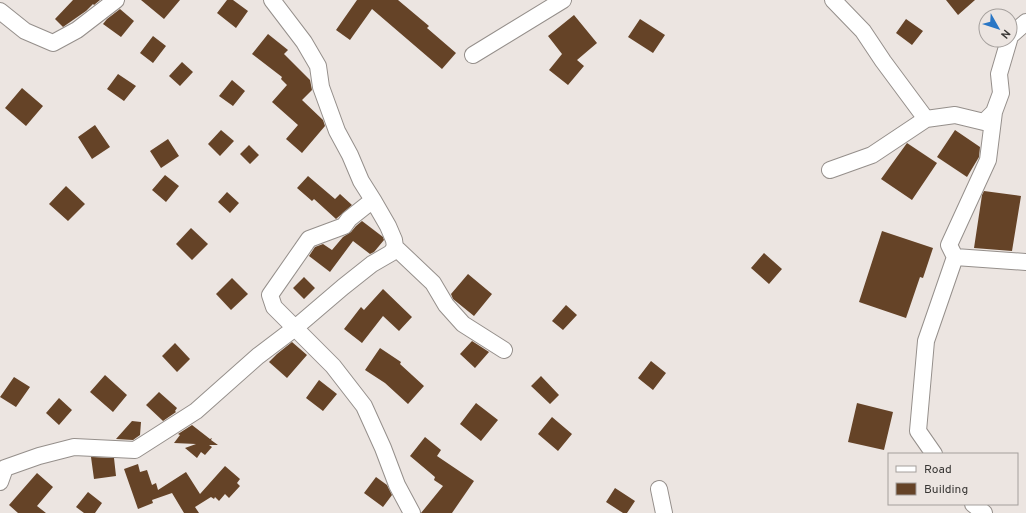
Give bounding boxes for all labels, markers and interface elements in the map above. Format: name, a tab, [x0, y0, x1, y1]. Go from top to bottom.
north arrow	[978, 8, 1018, 48]
text: N	[997, 26, 1013, 41]
legend	[888, 453, 1018, 505]
text: Road	[924, 462, 952, 478]
text: Building	[924, 482, 968, 498]

